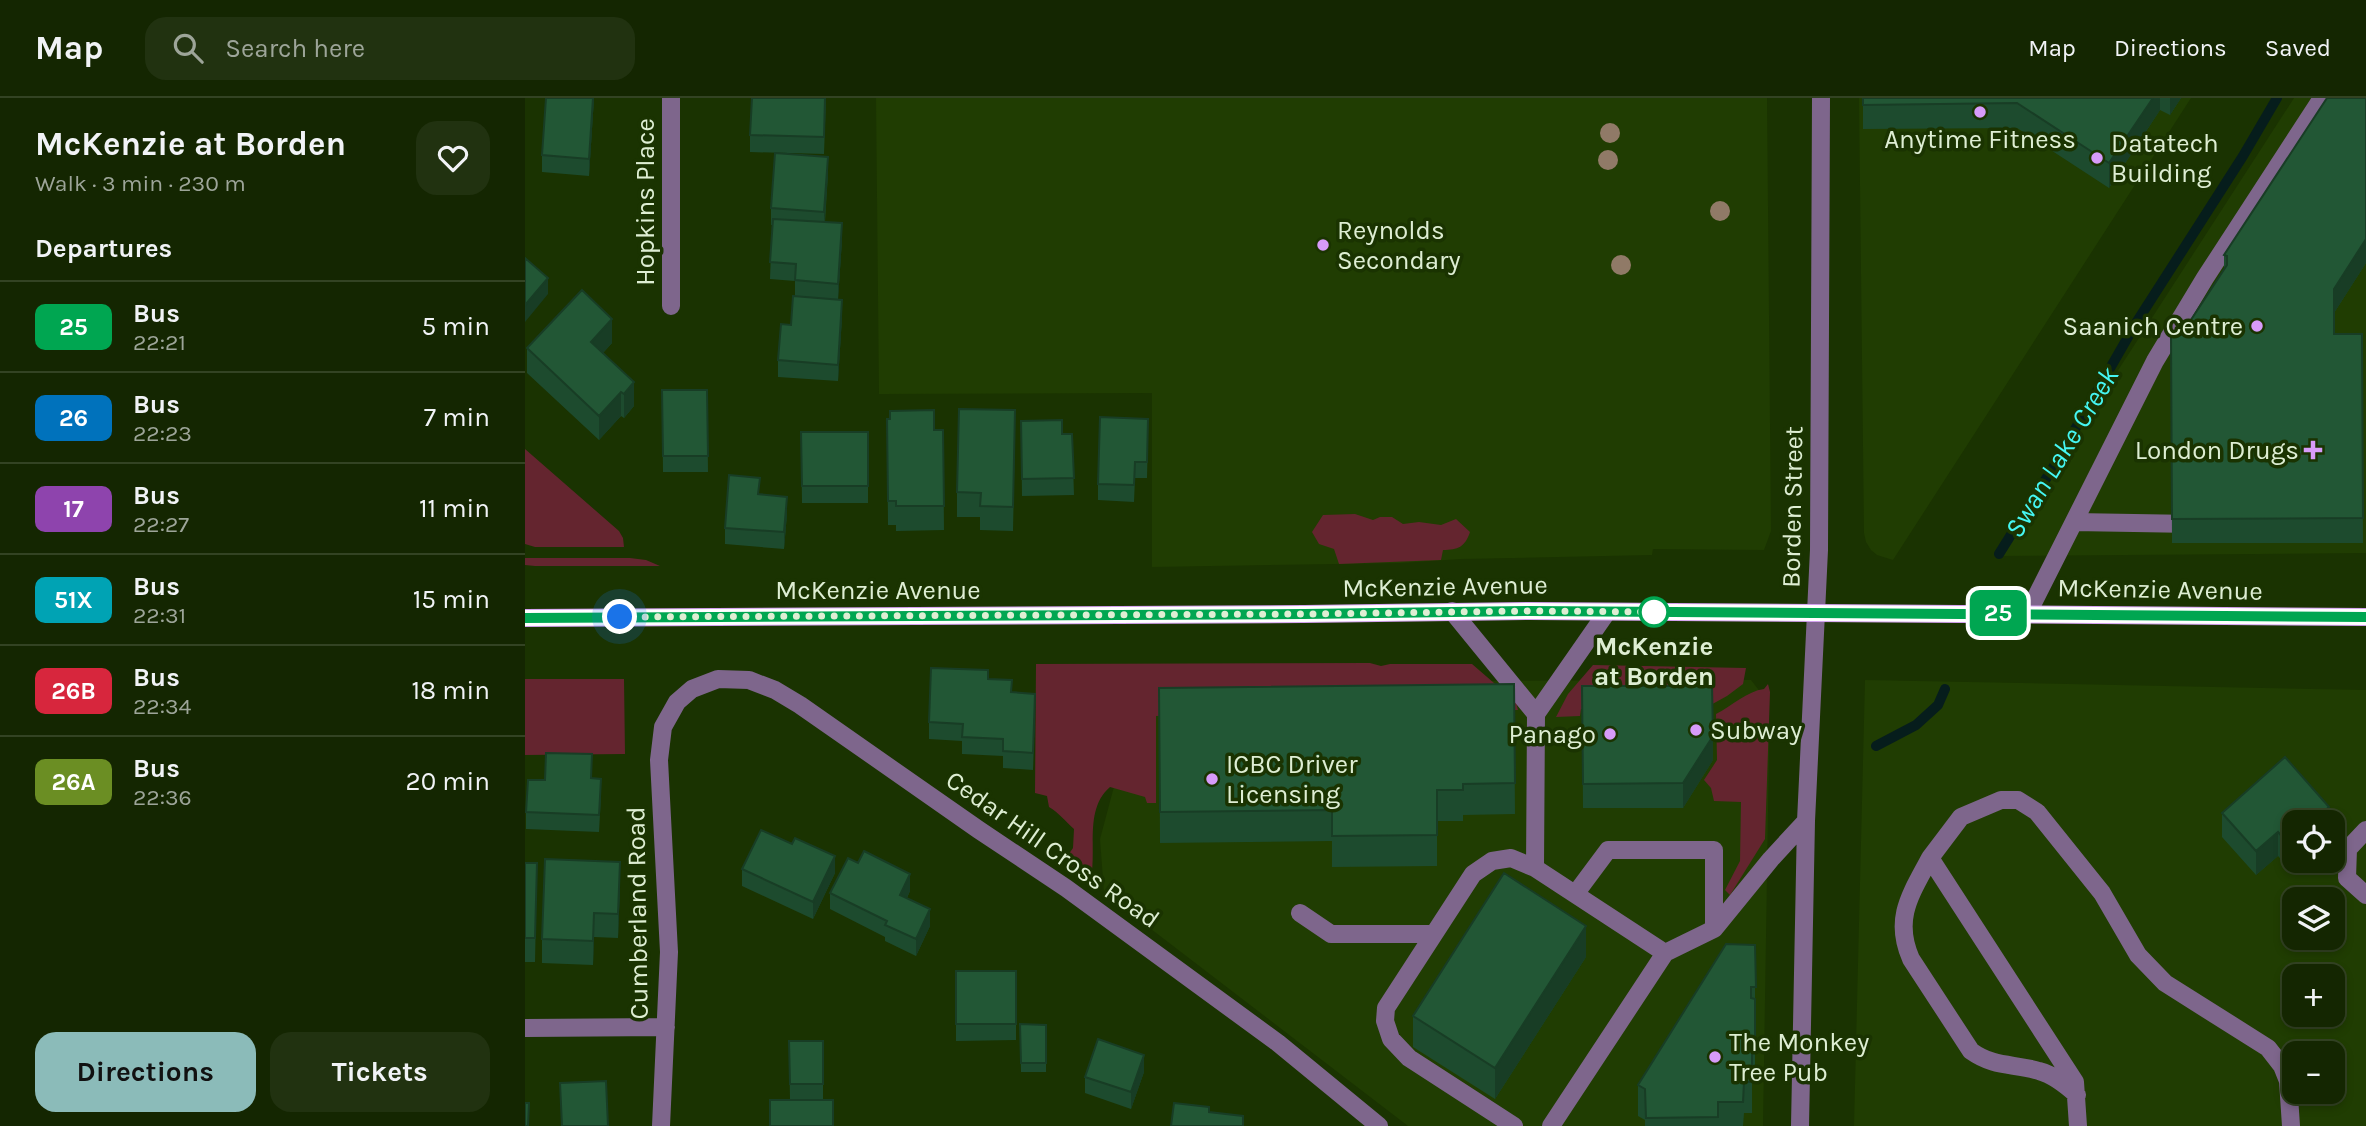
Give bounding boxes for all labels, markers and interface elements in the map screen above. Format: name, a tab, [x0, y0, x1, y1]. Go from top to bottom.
search box	[145, 17, 635, 80]
text: Map	[35, 29, 103, 67]
icon: search	[169, 29, 207, 67]
text: Search here	[225, 33, 365, 64]
text: Map	[2028, 34, 2076, 62]
text: Directions	[2114, 34, 2227, 62]
text: Saved	[2265, 34, 2331, 62]
marker: Anytime Fitness	[1972, 104, 1988, 120]
street label: Hopkins Place	[630, 118, 661, 286]
button: heart	[416, 121, 490, 195]
place label: Anytime Fitness	[1884, 124, 2076, 155]
text: McKenzie at Borden	[35, 125, 346, 163]
place label: Datatech Building	[2111, 128, 2219, 189]
marker: Datatech Building	[2089, 150, 2105, 166]
text: Walk · 3 min · 230 m	[35, 170, 246, 197]
place label: Reynolds Secondary	[1337, 215, 1461, 276]
text: Departures	[35, 233, 172, 264]
marker: Reynolds Secondary	[1315, 237, 1331, 253]
text: Bus	[133, 298, 180, 329]
text: 5 min	[421, 311, 490, 342]
place label: Saanich Centre	[2062, 311, 2243, 342]
text: 25	[59, 313, 88, 341]
marker: Saanich Centre	[2249, 318, 2265, 334]
text: 22:21	[133, 329, 186, 356]
water label: Swan Lake Creek	[1998, 360, 2126, 544]
text: Bus	[133, 389, 180, 420]
text: 7 min	[424, 402, 490, 433]
text: 26	[59, 404, 88, 432]
text: 22:23	[133, 420, 192, 447]
street label: Borden Street	[1776, 426, 1809, 588]
place label: London Drugs	[2135, 435, 2299, 466]
marker: London Drugs	[2305, 442, 2321, 458]
text: Bus	[133, 480, 180, 511]
text: 11 min	[419, 493, 490, 524]
text: 17	[63, 495, 84, 523]
text: 22:27	[133, 511, 189, 538]
street label: McKenzie Avenue	[1342, 569, 1548, 604]
text: Bus	[133, 571, 180, 602]
street label: McKenzie Avenue	[2057, 572, 2263, 607]
street label: McKenzie Avenue	[775, 575, 981, 606]
text: 15 min	[413, 584, 490, 615]
text: 51X	[54, 586, 93, 614]
line badge: 25	[1967, 590, 2029, 636]
marker: McKenzie at Borden	[1639, 597, 1669, 627]
your location	[602, 599, 637, 634]
text: 25	[1984, 599, 2012, 627]
text: 22:31	[133, 602, 186, 629]
place label: McKenzie at Borden	[1594, 631, 1714, 692]
text: Bus	[133, 662, 180, 693]
text: 18 min	[411, 675, 490, 706]
text: 26B	[51, 677, 96, 705]
text: 22:34	[133, 693, 191, 720]
place label: Subway	[1710, 715, 1802, 746]
place label: Panago	[1508, 719, 1596, 750]
marker: Subway	[1688, 722, 1704, 738]
marker: Panago	[1602, 726, 1618, 742]
place label: ICBC Driver Licensing	[1226, 749, 1358, 810]
text: Bus	[133, 753, 180, 784]
street label: Cedar Hill Cross Road	[940, 764, 1165, 935]
text: 20 min	[406, 766, 490, 797]
text: 26A	[51, 768, 96, 796]
marker: ICBC Driver Licensing	[1204, 771, 1220, 787]
text: 22:36	[133, 784, 192, 811]
street label: Cumberland Road	[620, 806, 655, 1020]
map controls	[2282, 810, 2345, 1104]
button: locate	[2282, 810, 2345, 873]
button: layers	[2282, 887, 2345, 950]
button: +	[2282, 964, 2345, 1027]
place label: The Monkey Tree Pub	[1729, 1027, 1869, 1088]
button: Directions	[35, 1032, 256, 1112]
button: Tickets	[270, 1032, 490, 1112]
button: −	[2282, 1041, 2345, 1104]
marker: The Monkey Tree Pub	[1707, 1049, 1723, 1065]

